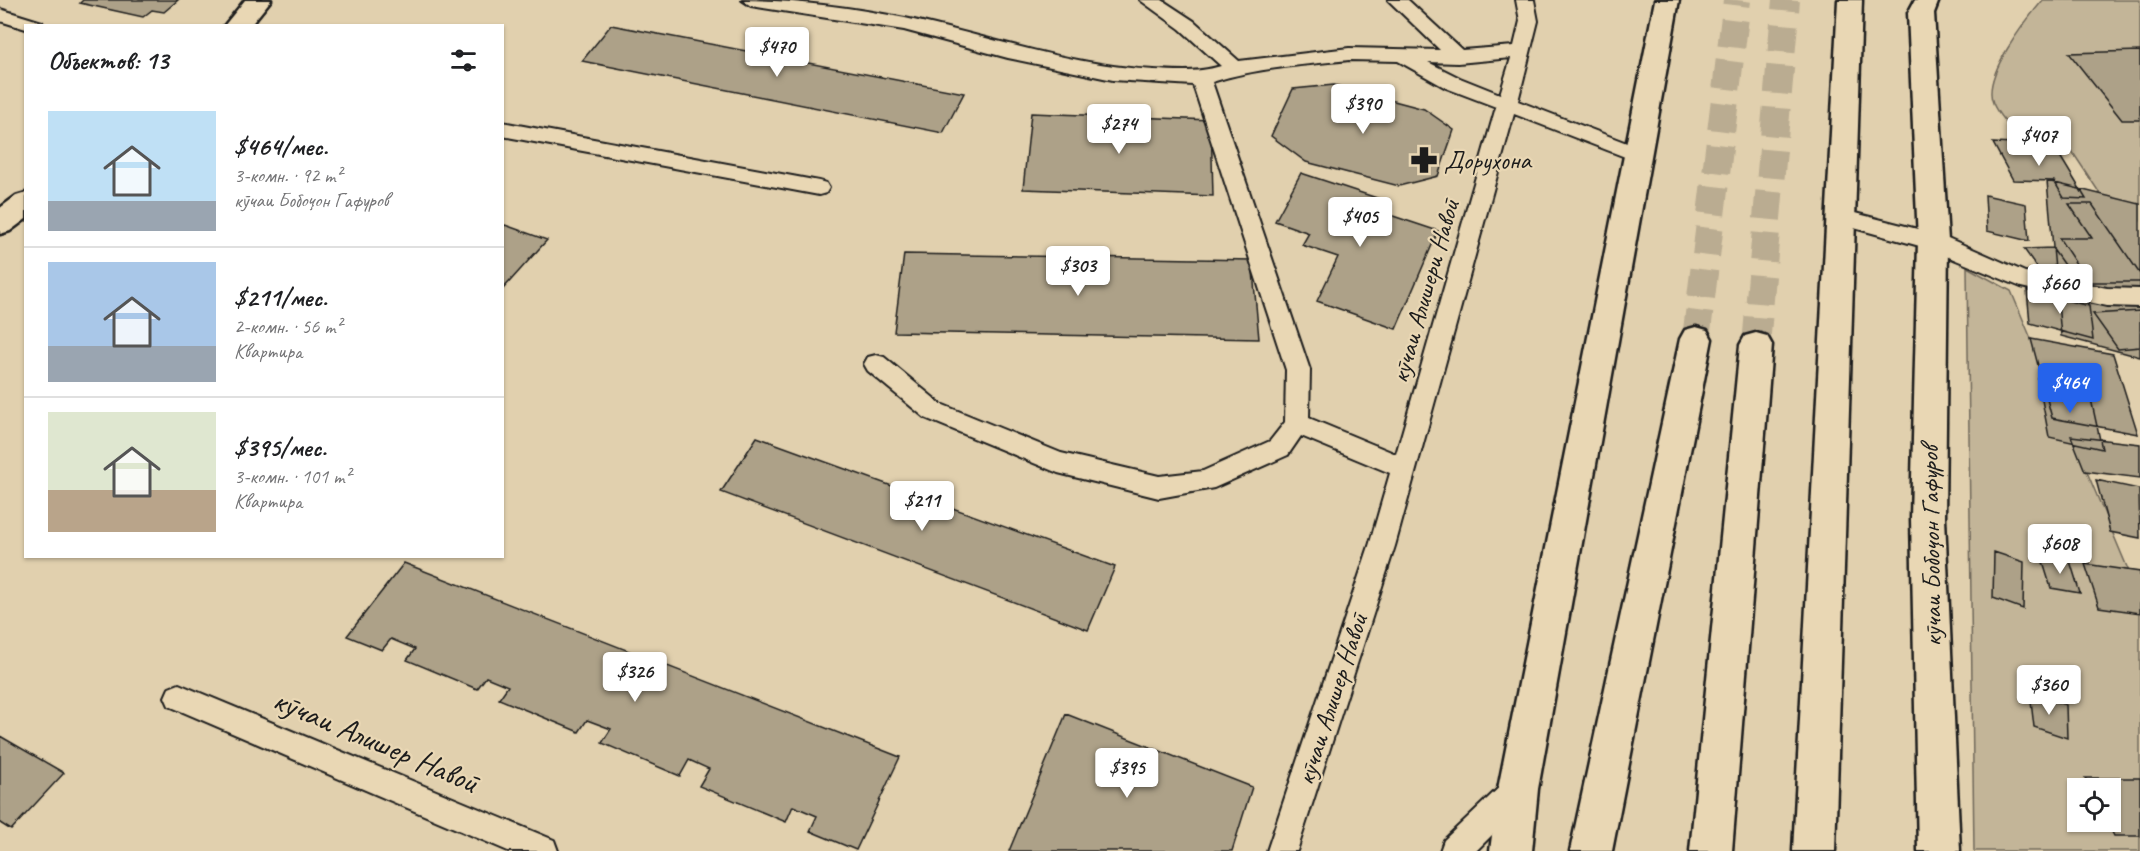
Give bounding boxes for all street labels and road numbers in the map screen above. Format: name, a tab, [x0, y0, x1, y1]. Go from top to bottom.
street label: кӯчаи Алишери Навоӣ	[1383, 193, 1468, 387]
street label: кӯчаи Бобоҷон Гафуров	[1913, 439, 1949, 647]
street label: кӯчаи Алишер Навоӣ	[1289, 607, 1376, 789]
street label: кӯчаи Алишер Навоӣ	[267, 679, 487, 804]

